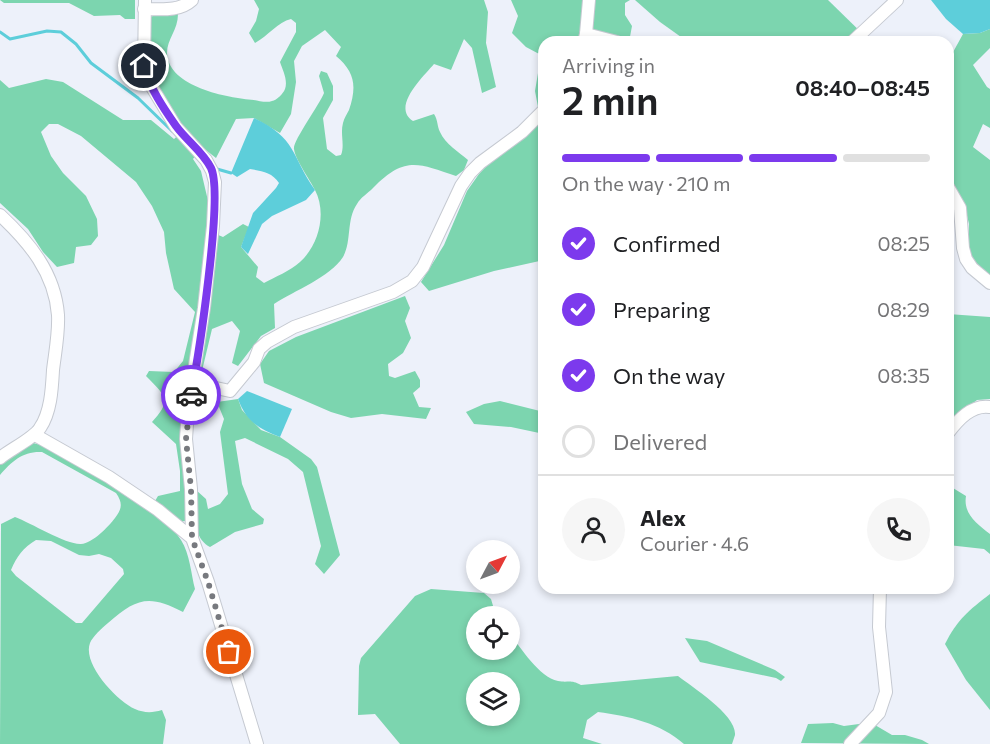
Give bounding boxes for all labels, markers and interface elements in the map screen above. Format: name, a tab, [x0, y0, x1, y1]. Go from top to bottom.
pin	[118, 40, 169, 91]
icon: home	[127, 49, 160, 82]
text: Arriving in	[562, 53, 655, 77]
text: 08:40–08:45	[795, 74, 930, 101]
text: 2 min	[562, 75, 659, 123]
text: On the way · 210 m	[562, 171, 730, 195]
icon: check	[562, 227, 595, 260]
text: Confirmed	[613, 230, 720, 257]
text: 08:25	[878, 231, 930, 255]
icon: check	[562, 293, 595, 326]
text: Preparing	[613, 296, 710, 323]
text: 08:29	[877, 297, 930, 321]
icon: check	[562, 359, 595, 392]
text: On the way	[613, 362, 725, 389]
text: 08:35	[877, 363, 930, 387]
courier	[161, 365, 221, 425]
icon: car	[175, 379, 208, 412]
text: Delivered	[613, 428, 707, 455]
button: person	[562, 498, 625, 561]
button: phone	[867, 498, 930, 561]
text: Alex	[640, 504, 686, 531]
text: Courier · 4.6	[640, 531, 749, 555]
north arrow	[466, 540, 520, 594]
map controls	[466, 540, 520, 726]
button: locate	[466, 606, 520, 660]
pin	[203, 626, 254, 677]
icon: bag	[212, 635, 245, 668]
button: layers	[466, 672, 520, 726]

